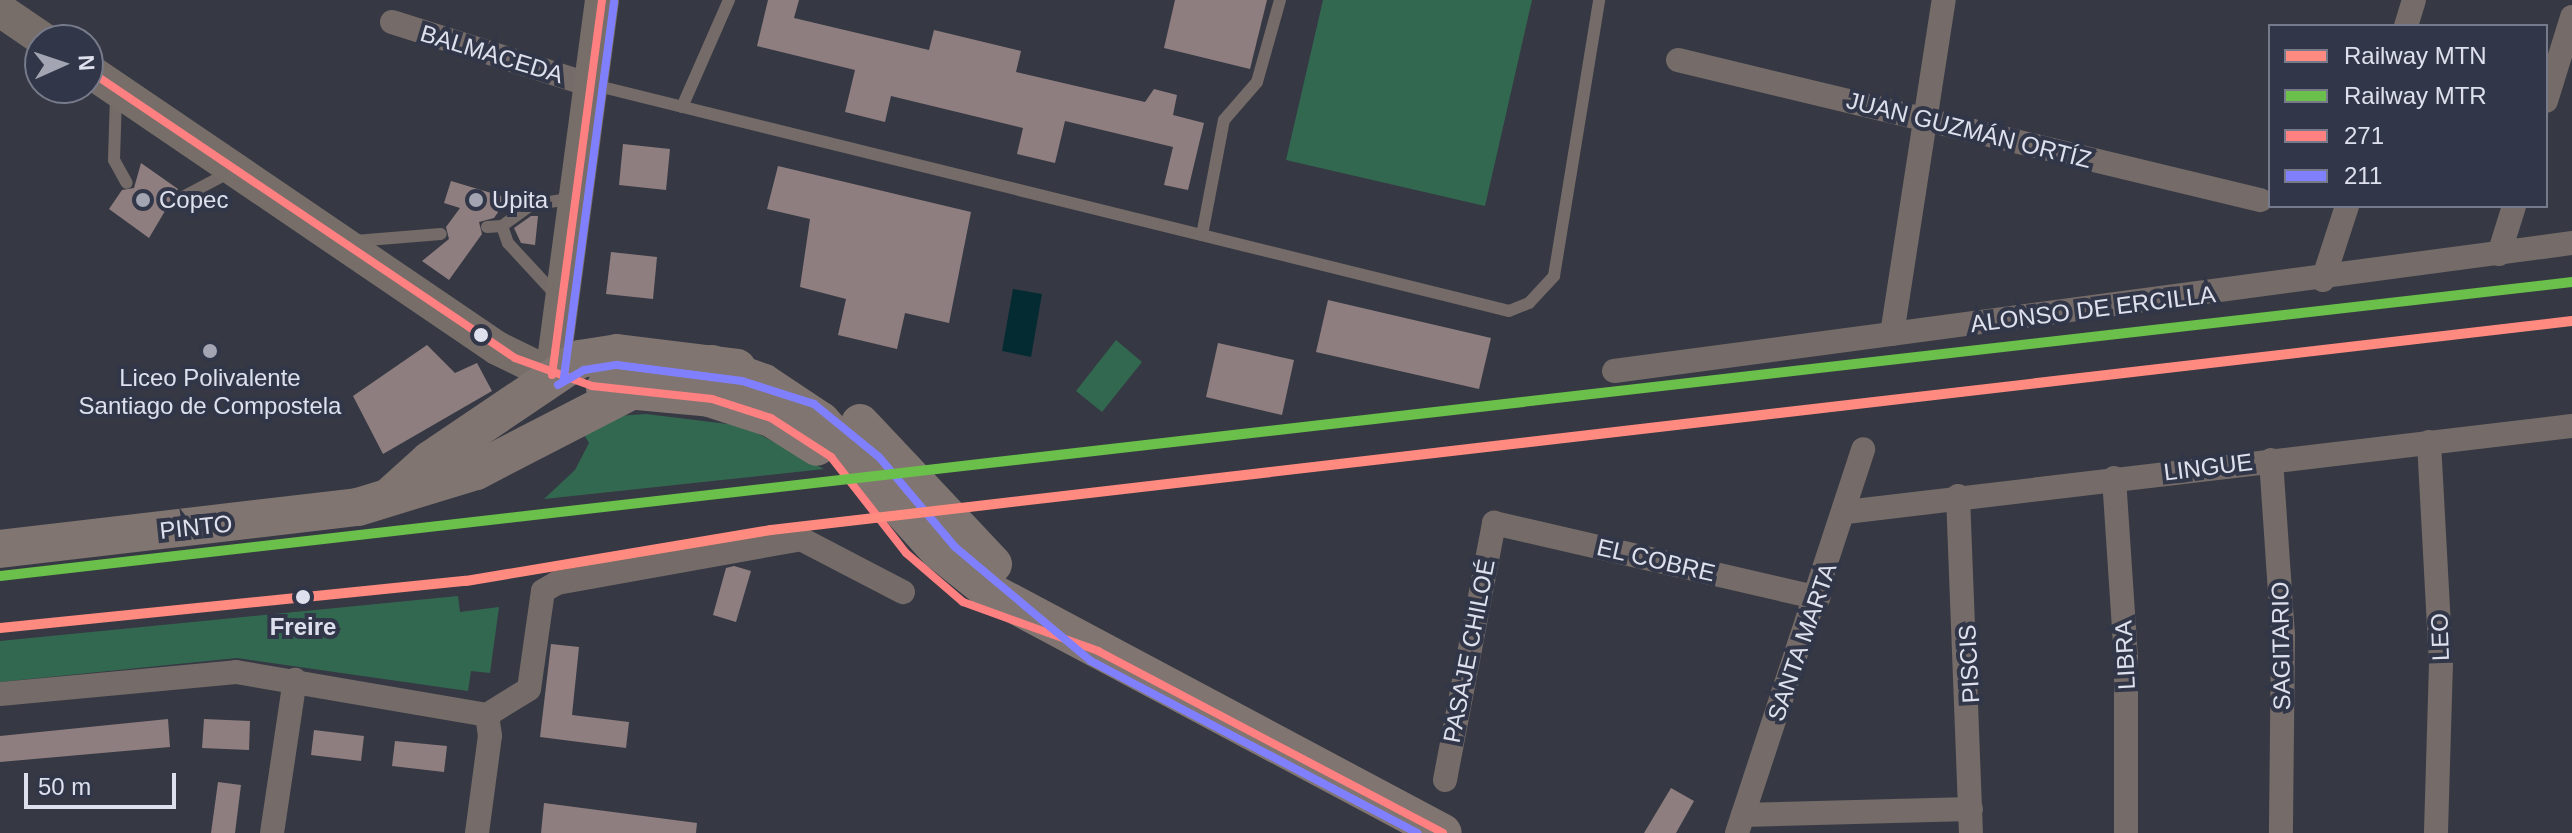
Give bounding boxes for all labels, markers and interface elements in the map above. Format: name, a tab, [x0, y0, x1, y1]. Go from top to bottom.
street label: BALMACEDA	[417, 19, 567, 89]
north arrow	[24, 24, 104, 104]
legend	[2268, 24, 2548, 208]
text: Railway MTN	[2344, 42, 2487, 69]
text: N	[74, 54, 99, 71]
text: Railway MTR	[2344, 82, 2487, 109]
street label: JUAN GUZMÁN ORTÍZ	[1843, 86, 2095, 174]
text: 271	[2344, 122, 2384, 149]
text: 211	[2344, 162, 2382, 189]
place label: Copec	[159, 186, 228, 214]
place label: Upita	[492, 186, 548, 214]
marker: Copec	[134, 191, 152, 209]
marker: Upita	[467, 191, 485, 209]
street label: ALONSO DE ERCILLA	[1969, 280, 2217, 338]
unlabelled marker	[473, 327, 489, 343]
marker: Liceo Polivalente Santiago de Compostela	[201, 342, 219, 360]
place label: Liceo Polivalente Santiago de Compostela	[79, 364, 341, 420]
street label: LINGUE	[2162, 447, 2254, 487]
street label: PINTO	[158, 509, 234, 545]
street label: EL COBRE	[1594, 532, 1718, 588]
street label: PASAJE CHILOÉ	[1437, 557, 1501, 745]
street label: SANTA MARTA	[1761, 559, 1843, 725]
street label: SAGITARIO	[2265, 581, 2297, 711]
marker: Freire	[291, 585, 315, 609]
place label: Freire	[270, 613, 336, 641]
street label: LEO	[2425, 613, 2455, 661]
street label: LIBRA	[2109, 620, 2141, 690]
street label: PISCIS	[1953, 624, 1985, 704]
scale bar	[28, 757, 180, 807]
text: 50 m	[38, 773, 91, 800]

